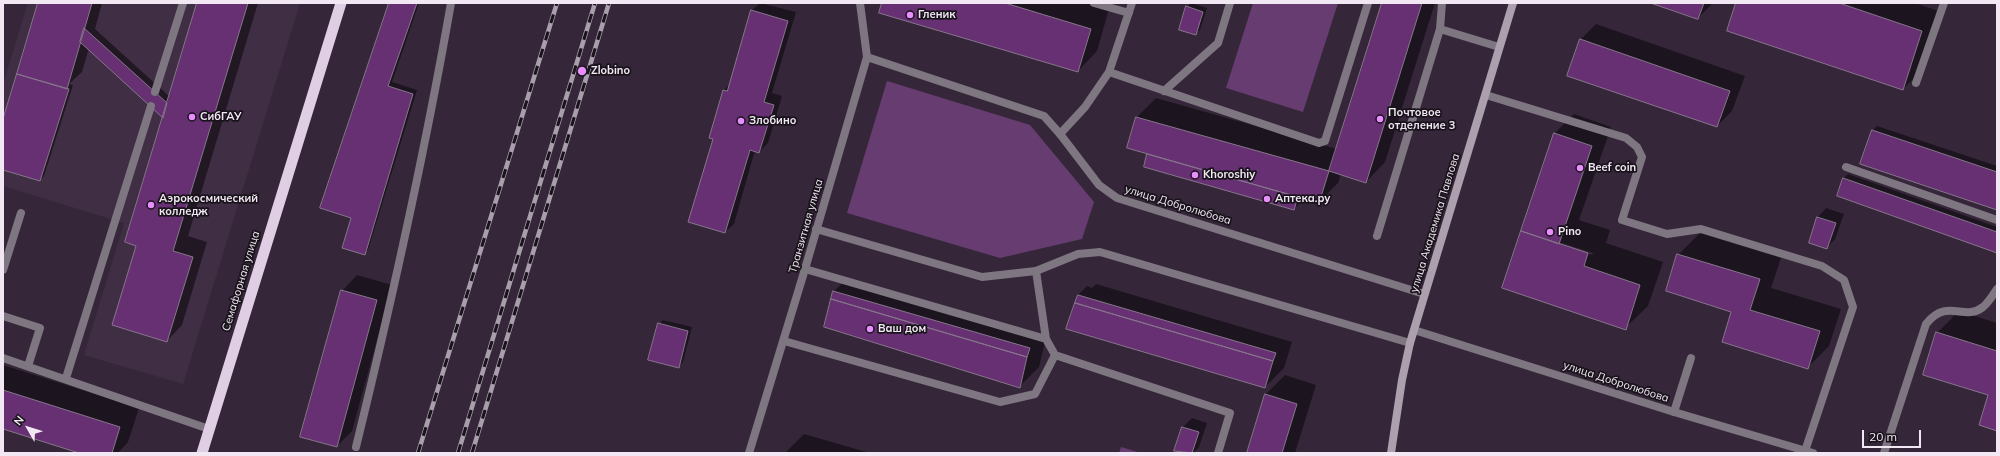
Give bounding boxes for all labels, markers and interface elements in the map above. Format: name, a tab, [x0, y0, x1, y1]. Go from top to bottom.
place label: Гленик	[918, 8, 956, 22]
marker: Гленик	[905, 10, 915, 20]
place label: Zlobino	[591, 64, 630, 78]
marker: Zlobino	[576, 65, 588, 77]
place label: Почтовое отделение 3	[1388, 106, 1455, 132]
place label: СибГАУ	[200, 110, 241, 124]
marker: СибГАУ	[187, 112, 197, 122]
place label: Злобино	[749, 114, 796, 128]
marker: Почтовое отделение 3	[1375, 114, 1385, 124]
marker: Злобино	[736, 116, 746, 126]
street label: улица Академика Павлова	[1408, 152, 1462, 294]
place label: Beef coin	[1588, 161, 1636, 175]
marker: Beef coin	[1575, 163, 1585, 173]
place label: Khoroshiy	[1203, 168, 1255, 182]
marker: Khoroshiy	[1190, 170, 1200, 180]
street label: Транзитная улица	[786, 177, 826, 275]
street label: улица Добролюбова	[1123, 183, 1233, 227]
place label: Аэрокосмический колледж	[159, 192, 258, 218]
place label: Аптека.ру	[1275, 192, 1330, 206]
marker: Аптека.ру	[1262, 194, 1272, 204]
marker: Аэрокосмический колледж	[146, 200, 156, 210]
place label: Pino	[1558, 225, 1581, 239]
marker: Pino	[1545, 227, 1555, 237]
street label: Семафорная улица	[219, 229, 263, 333]
place label: Ваш дом	[878, 322, 926, 336]
marker: Ваш дом	[865, 324, 875, 334]
street label: улица Добролюбова	[1562, 359, 1670, 405]
north arrow	[8, 408, 48, 448]
text: N	[11, 413, 27, 428]
scale bar	[1864, 422, 1923, 448]
text: 20 m	[1869, 429, 1897, 444]

